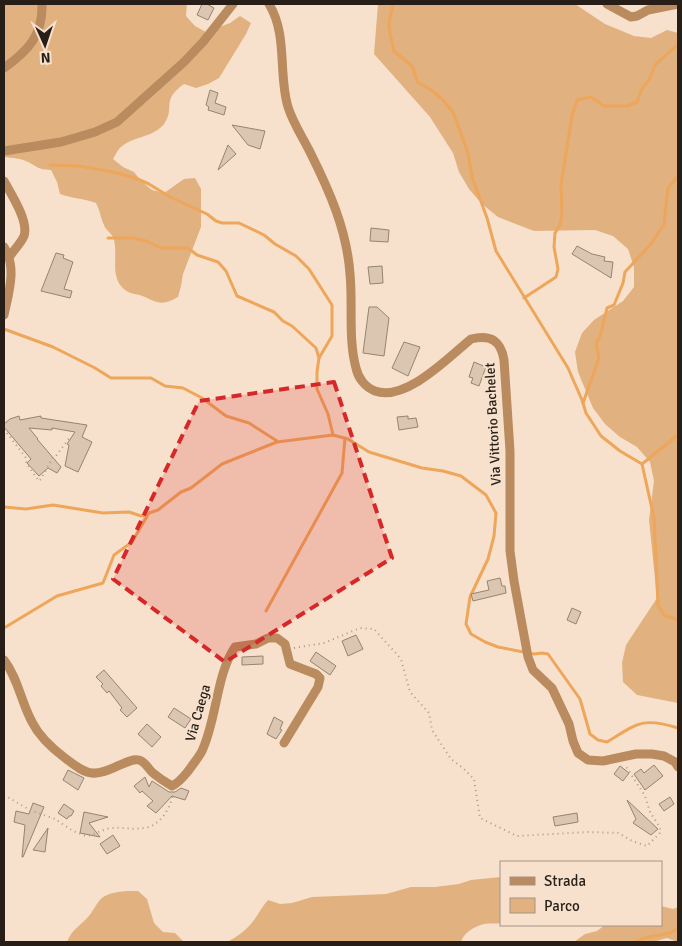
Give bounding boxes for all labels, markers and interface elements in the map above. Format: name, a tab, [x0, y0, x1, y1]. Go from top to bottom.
north arrow	[20, 20, 70, 70]
text: N	[40, 49, 51, 66]
street label: Via Vittorio Bachelet	[481, 362, 505, 486]
street label: Via Caega	[182, 682, 214, 744]
legend	[500, 861, 662, 926]
text: Strada	[544, 872, 586, 890]
text: Parco	[544, 897, 580, 915]

